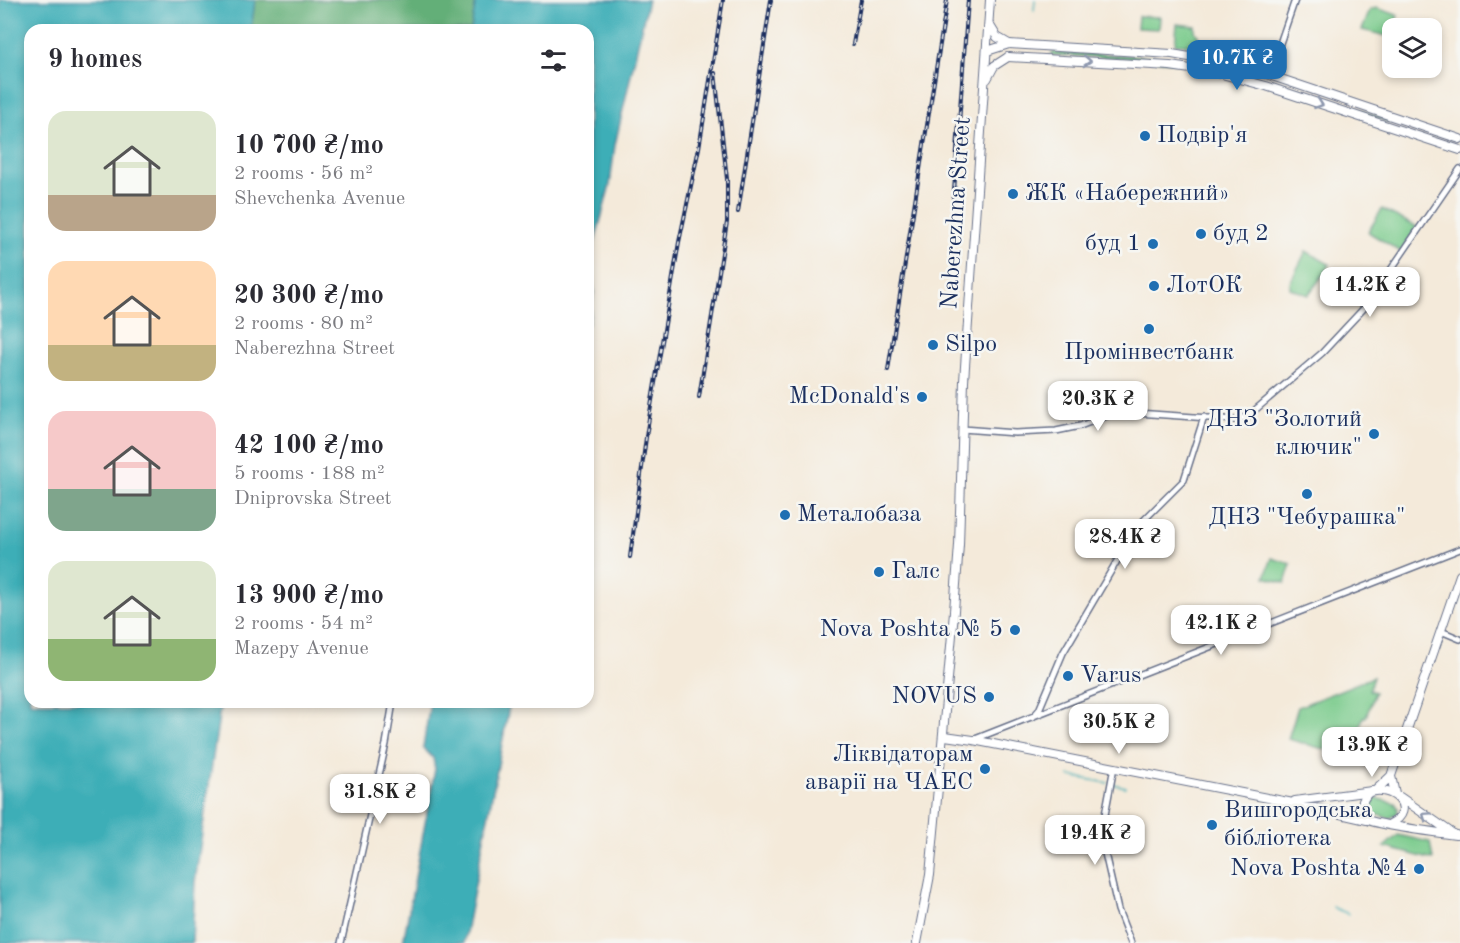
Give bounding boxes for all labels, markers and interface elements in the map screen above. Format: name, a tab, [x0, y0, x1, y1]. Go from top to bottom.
map controls	[1382, 18, 1442, 78]
button: layers	[1382, 18, 1442, 78]
pin: 10.7K ₴	[1182, 40, 1292, 91]
icon: filters	[537, 44, 570, 77]
text: 9 homes	[48, 47, 142, 73]
text: 10.7K ₴	[1201, 49, 1273, 69]
one-way arrow	[1083, 55, 1092, 68]
one-way arrow	[1313, 97, 1324, 109]
street label: Naberezhna Street	[938, 116, 976, 310]
place label: Подвір'я	[1157, 124, 1248, 148]
marker: Подвір'я	[1138, 129, 1152, 143]
text: 10 700 ₴/mo	[234, 133, 384, 159]
icon: home	[96, 135, 168, 207]
text: 2 rooms · 56 m²	[234, 164, 373, 184]
place label: ЖК «Набережний»	[1025, 182, 1230, 206]
marker: ЖК «Набережний»	[1006, 187, 1020, 201]
text: Shevchenka Avenue	[234, 189, 405, 209]
place label: буд 2	[1213, 222, 1269, 246]
marker: буд 2	[1194, 227, 1208, 241]
place label: буд 1	[1085, 232, 1141, 256]
marker: буд 1	[1146, 237, 1160, 251]
pin: 14.2K ₴	[1315, 267, 1425, 318]
place label: ЛотОК	[1166, 274, 1242, 298]
text: 14.2K ₴	[1334, 276, 1406, 296]
marker: ЛотОК	[1147, 279, 1161, 293]
text: 20 300 ₴/mo	[234, 283, 384, 309]
icon: home	[96, 285, 168, 357]
text: 2 rooms · 80 m²	[234, 314, 373, 334]
marker: Промінвестбанк	[1142, 322, 1156, 336]
place label: Silpo	[945, 333, 997, 357]
marker: Silpo	[926, 338, 940, 352]
text: Naberezhna Street	[234, 339, 395, 359]
place label: Промінвестбанк	[1064, 341, 1234, 365]
pin: 20.3K ₴	[1043, 381, 1153, 432]
place label: McDonald's	[789, 385, 910, 409]
marker: McDonald's	[915, 390, 929, 404]
text: 20.3K ₴	[1062, 390, 1134, 410]
place label: ДНЗ "Золотий ключик"	[1206, 408, 1362, 460]
marker: ДНЗ "Золотий ключик"	[1367, 427, 1381, 441]
text: 42 100 ₴/mo	[234, 433, 384, 459]
icon: home	[96, 435, 168, 507]
text: 5 rooms · 188 m²	[234, 464, 384, 484]
marker: ДНЗ "Чебурашка"	[1300, 487, 1314, 501]
text: Dniprovska Street	[234, 489, 392, 509]
place label: Металобаза	[797, 503, 922, 527]
place label: ДНЗ "Чебурашка"	[1209, 506, 1406, 530]
marker: Металобаза	[778, 508, 792, 522]
pin: 28.4K ₴	[1070, 519, 1180, 570]
text: 28.4K ₴	[1089, 528, 1161, 548]
place label: Галс	[891, 560, 940, 584]
marker: Галс	[872, 565, 886, 579]
text: 13 900 ₴/mo	[234, 583, 384, 609]
icon: home	[96, 585, 168, 657]
pin: 42.1K ₴	[1166, 605, 1276, 656]
text: 2 rooms · 54 m²	[234, 614, 373, 634]
text: 42.1K ₴	[1185, 614, 1257, 634]
place label: Nova Poshta № 5	[819, 618, 1003, 642]
marker: Nova Poshta № 5	[1008, 623, 1022, 637]
text: Mazepy Avenue	[234, 639, 369, 659]
place label: Varus	[1080, 664, 1142, 688]
marker: Varus	[1061, 669, 1075, 683]
place label: NOVUS	[892, 685, 977, 709]
marker: NOVUS	[982, 690, 996, 704]
pin: 30.5K ₴	[1064, 704, 1174, 755]
text: 30.5K ₴	[1083, 713, 1155, 733]
pin: 13.9K ₴	[1317, 727, 1427, 778]
text: 13.9K ₴	[1336, 736, 1408, 756]
place label: Ліквідаторам аварії на ЧАЕС	[805, 743, 973, 795]
marker: Ліквідаторам аварії на ЧАЕС	[978, 762, 992, 776]
pin: 31.8K ₴	[325, 774, 435, 825]
text: 31.8K ₴	[344, 783, 416, 803]
place label: Вишгородська бібліотека	[1224, 799, 1373, 851]
one-way arrow	[1421, 812, 1432, 823]
pin: 19.4K ₴	[1040, 815, 1150, 866]
marker: Вишгородська бібліотека	[1205, 818, 1219, 832]
text: 19.4K ₴	[1059, 824, 1131, 844]
place label: Nova Poshta №4	[1230, 857, 1407, 881]
marker: Nova Poshta №4	[1412, 862, 1426, 876]

